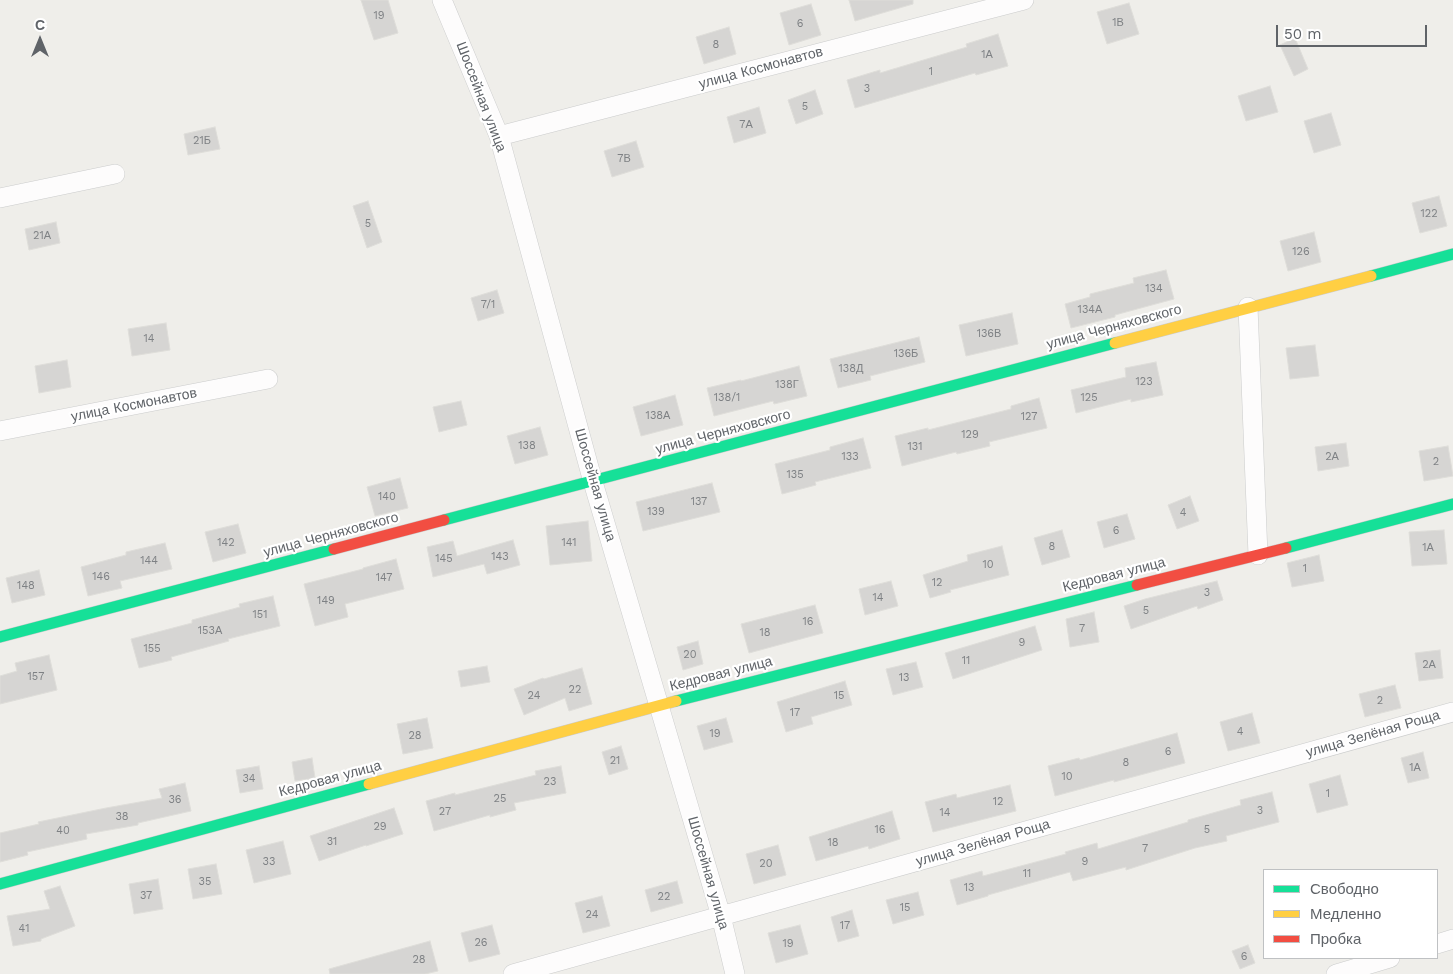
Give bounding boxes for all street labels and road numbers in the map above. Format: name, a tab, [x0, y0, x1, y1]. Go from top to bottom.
street label: Шоссейная улица	[452, 40, 510, 154]
street label: улица Космонавтов	[697, 43, 825, 93]
street label: улица Черняховского	[1045, 301, 1183, 353]
street label: улица Космонавтов	[70, 385, 198, 425]
street label: улица Черняховского	[654, 406, 792, 458]
street label: Шоссейная улица	[571, 427, 619, 543]
street label: улица Черняховского	[262, 509, 400, 561]
street label: Кедровая улица	[1061, 554, 1167, 596]
street label: Кедровая улица	[668, 653, 774, 695]
street label: улица Зелёная Роща	[1304, 707, 1442, 761]
street label: Кедровая улица	[277, 757, 383, 801]
street label: Шоссейная улица	[684, 815, 732, 931]
street label: улица Зелёная Роща	[914, 816, 1052, 870]

